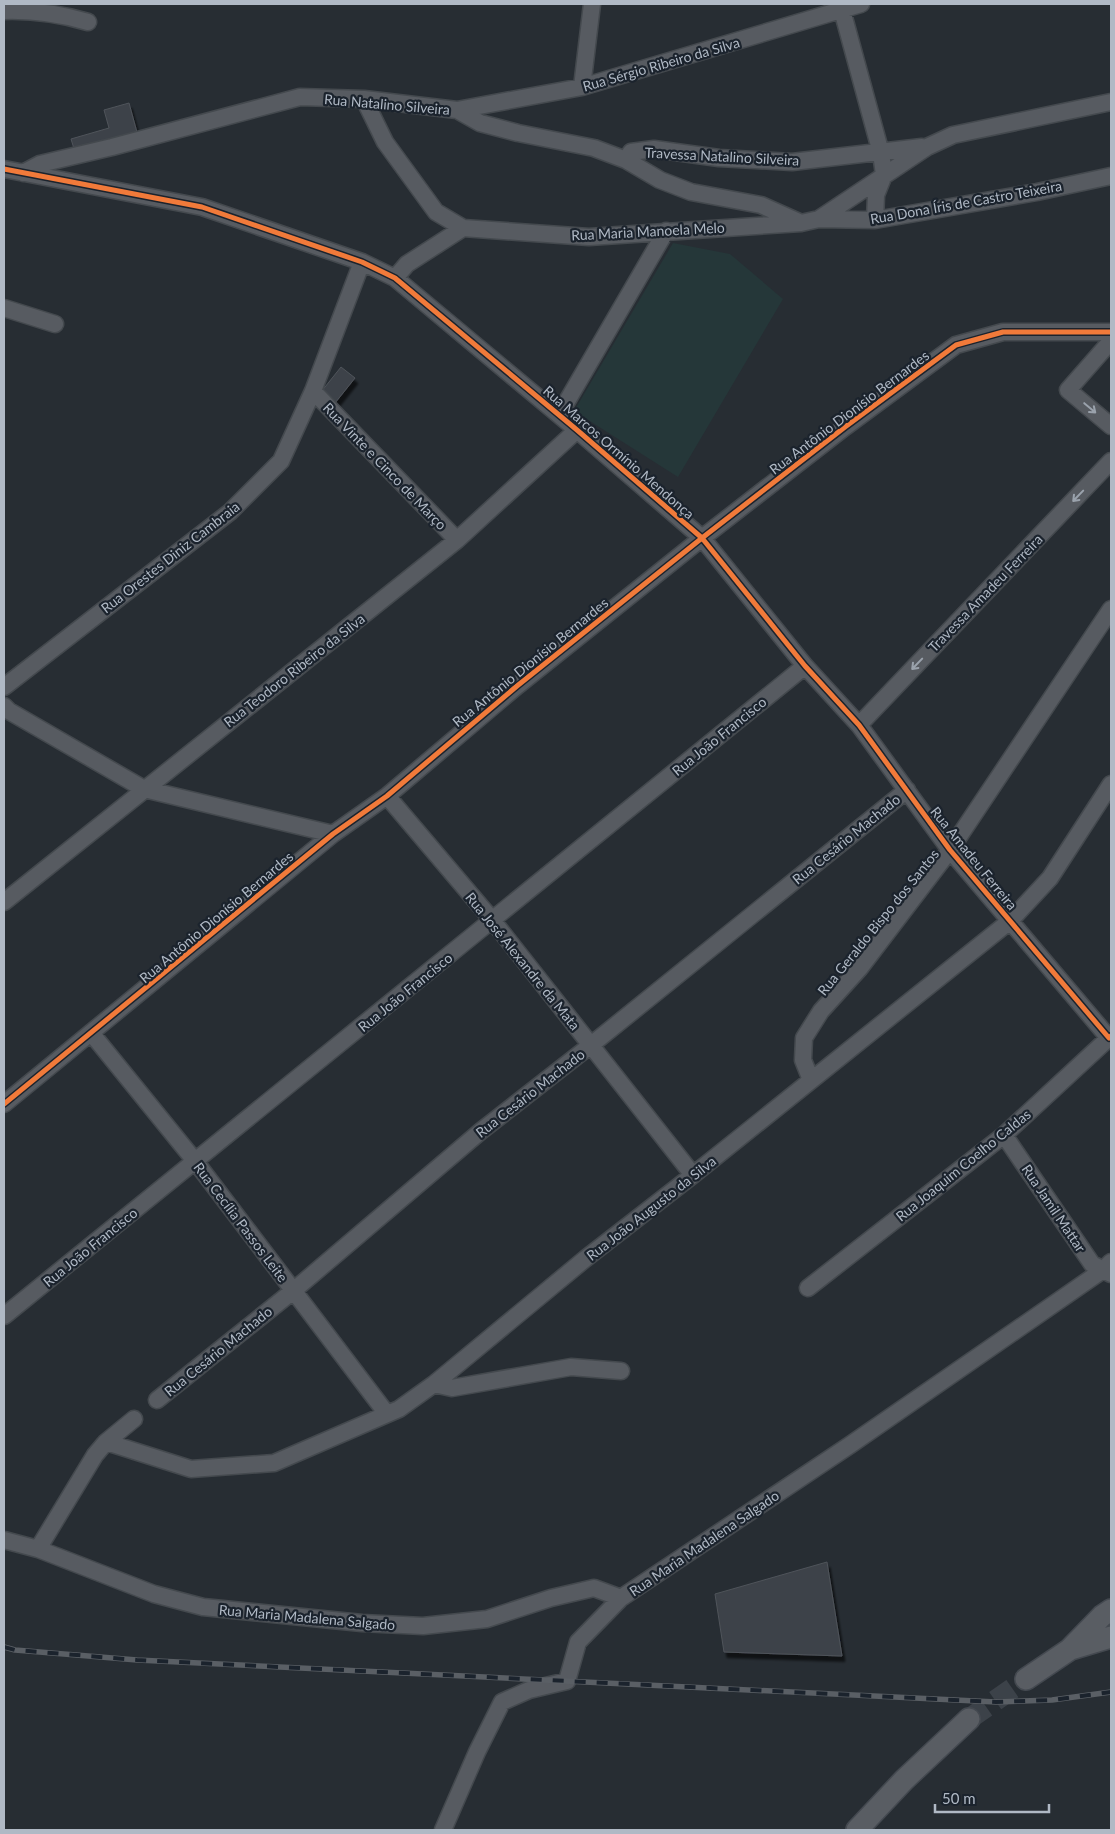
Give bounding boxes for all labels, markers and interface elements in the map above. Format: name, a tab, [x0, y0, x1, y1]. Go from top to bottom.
street label: Rua Sérgio Ribeiro da Silva	[581, 33, 741, 95]
street label: Rua Natalino Silveira	[323, 90, 451, 118]
street label: Travessa Natalino Silveira	[644, 143, 800, 169]
street label: Rua Dona Íris de Castro Teixeira	[869, 177, 1063, 227]
street label: Rua Maria Manoela Melo	[571, 218, 725, 244]
street label: Rua Antônio Dionísio Bernardes	[766, 346, 932, 478]
street label: Rua Marcos Ormínio Mendonça	[540, 382, 698, 522]
street label: Rua Vinte e Cinco de Março	[320, 399, 450, 533]
one-way arrow	[1083, 402, 1096, 413]
one-way arrow	[1072, 490, 1084, 502]
street label: Rua Orestes Diniz Cambraia	[97, 498, 243, 616]
street label: Travessa Amadeu Ferreira	[924, 531, 1046, 655]
street label: Rua Antônio Dionísio Bernardes	[449, 594, 611, 730]
street label: Rua Teodoro Ribeiro da Silva	[220, 610, 368, 730]
one-way arrow	[911, 658, 923, 670]
street label: Rua João Francisco	[669, 693, 770, 779]
street label: Rua Cesário Machado	[789, 790, 903, 888]
street label: Rua Amadeu Ferreira	[927, 803, 1021, 913]
street label: Rua Geraldo Bispo dos Santos	[814, 845, 942, 999]
street label: Rua Antônio Dionísio Bernardes	[136, 848, 296, 986]
street label: Rua José Alexandre da Mata	[462, 889, 584, 1033]
street label: Rua João Francisco	[355, 949, 456, 1035]
street label: Rua Cesário Machado	[472, 1045, 588, 1141]
street label: Rua Joaquim Coelho Caldas	[892, 1105, 1034, 1225]
street label: Rua João Augusto da Silva	[583, 1152, 719, 1264]
street label: Rua Cecília Passos Leite	[190, 1159, 292, 1285]
street label: Rua Jamil Mattar	[1018, 1161, 1090, 1255]
street label: Rua João Francisco	[40, 1204, 141, 1290]
street label: Rua Cesário Machado	[161, 1302, 275, 1400]
street label: Rua Maria Madalena Salgado	[626, 1486, 782, 1600]
street label: Rua Maria Madalena Salgado	[218, 1601, 396, 1633]
scale bar	[935, 1782, 1049, 1814]
text: 50 m	[942, 1789, 976, 1807]

